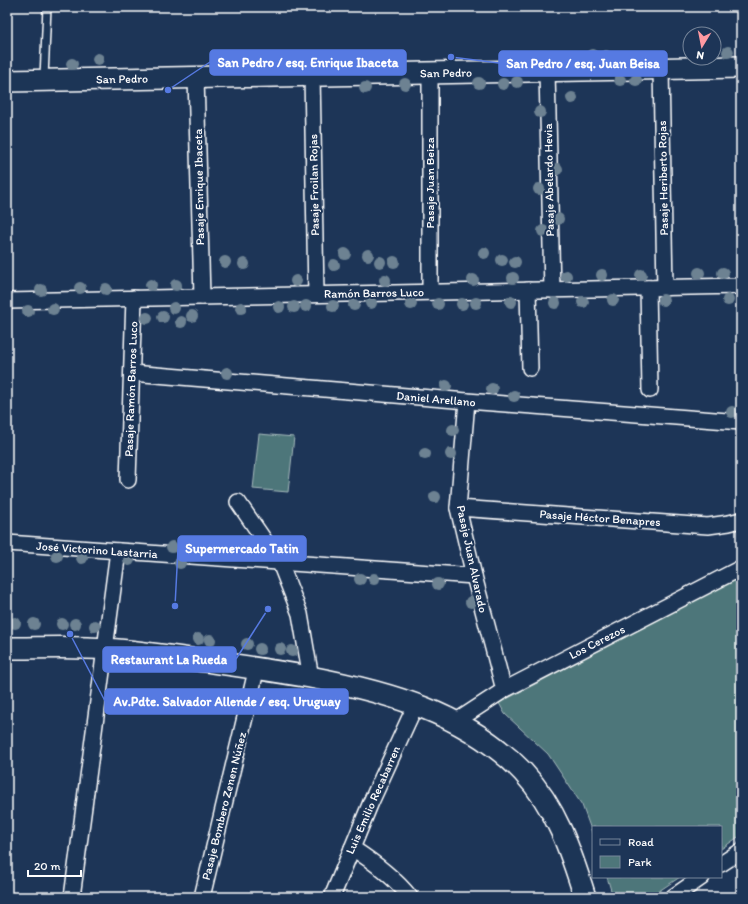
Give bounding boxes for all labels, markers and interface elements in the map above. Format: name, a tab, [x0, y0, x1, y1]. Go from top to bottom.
north arrow	[682, 26, 722, 66]
text: N	[696, 48, 705, 62]
callout: San Pedro / esq. Enrique Ibaceta	[210, 50, 406, 75]
callout: San Pedro / esq. Juan Beisa	[499, 51, 667, 76]
text: San Pedro / esq. Enrique Ibaceta	[217, 55, 399, 71]
text: San Pedro / esq. Juan Beisa	[506, 56, 660, 72]
street label: San Pedro	[420, 66, 472, 80]
street label: San Pedro	[96, 72, 148, 86]
street label: Pasaje Heriberto Rojas	[655, 120, 671, 236]
street label: Pasaje Abelardo Hevia	[541, 123, 557, 237]
street label: Pasaje Enrique Ibaceta	[191, 128, 207, 246]
street label: Pasaje Froilan Rojas	[306, 134, 322, 236]
street label: Pasaje Juan Beiza	[423, 137, 437, 229]
street label: Ramón Barros Luco	[324, 285, 424, 301]
street label: Pasaje Ramón Barros Luco	[122, 321, 140, 457]
street label: Daniel Arellano	[396, 389, 476, 409]
street label: Pasaje Juan Alvarado	[454, 504, 490, 614]
street label: Pasaje Héctor Benapres	[539, 507, 661, 529]
callout: Supermercado Tatin	[178, 536, 306, 561]
street label: José Victorino Lastarria	[36, 539, 159, 561]
text: Supermercado Tatin	[185, 541, 300, 557]
street label: Los Cerezos	[567, 622, 627, 662]
callout: Restaurant La Rueda	[103, 647, 236, 672]
text: Restaurant La Rueda	[111, 652, 228, 667]
callout: Av.Pdte. Salvador Allende / esq. Uruguay	[105, 689, 348, 714]
text: Av.Pdte. Salvador Allende / esq. Uruguay	[113, 694, 341, 710]
street label: Pasaje Bombero Zenen Núñez	[199, 730, 249, 881]
street label: Luis Emilio Recabarren	[343, 743, 403, 856]
legend	[592, 826, 722, 878]
text: Road	[628, 835, 654, 849]
scale bar	[28, 852, 81, 878]
text: Park	[628, 855, 652, 869]
text: 20 m	[34, 859, 61, 873]

